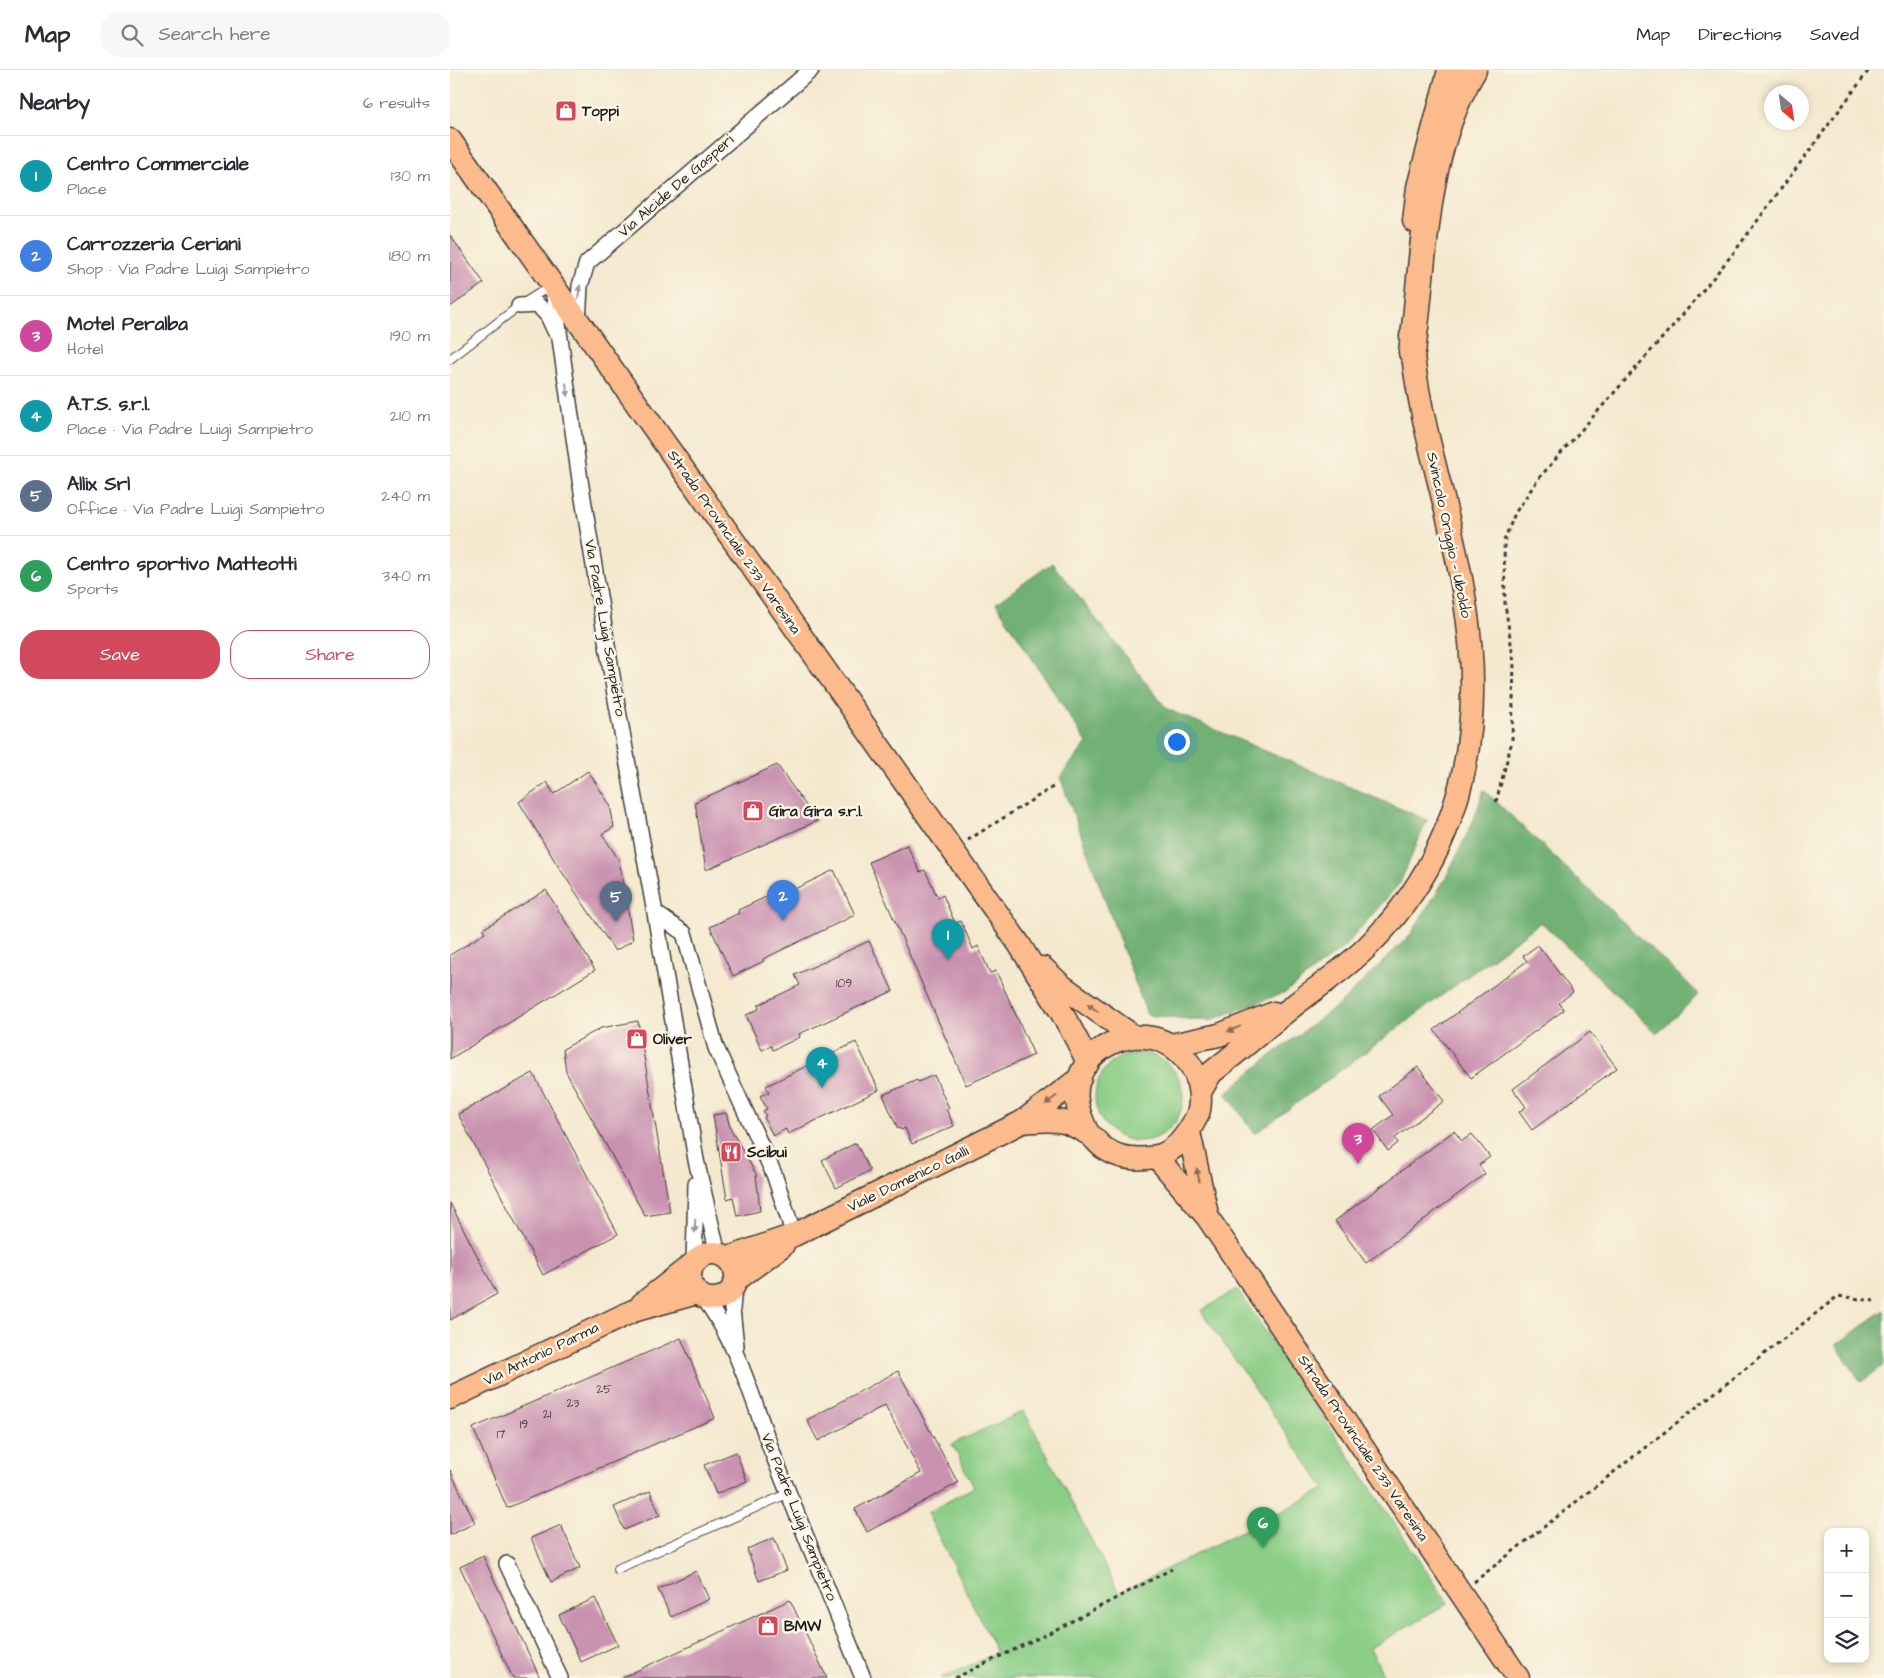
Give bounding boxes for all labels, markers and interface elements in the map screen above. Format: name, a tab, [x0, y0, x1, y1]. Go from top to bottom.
search box	[100, 12, 450, 57]
text: Map	[25, 18, 70, 52]
icon: search	[118, 21, 146, 49]
text: Search here	[158, 21, 271, 48]
text: Map	[1636, 22, 1670, 47]
text: Directions	[1698, 22, 1782, 47]
text: Saved	[1810, 22, 1859, 47]
north arrow	[1764, 85, 1809, 130]
text: Nearby	[20, 88, 90, 117]
text: 6 results	[363, 92, 430, 114]
shop icon: Toppi	[554, 99, 578, 123]
place label: Toppi	[581, 101, 619, 122]
street label: Via Alcide De Gasperi	[614, 129, 739, 242]
text: Centro Commerciale	[67, 151, 249, 178]
text: 1	[35, 165, 37, 187]
text: 130 m	[391, 165, 430, 187]
text: Place	[67, 178, 107, 200]
text: Carrozzeria Ceriani	[67, 231, 241, 258]
text: 2	[31, 245, 41, 267]
text: 180 m	[389, 245, 430, 267]
text: Shop · Via Padre Luigi Sampietro	[67, 258, 309, 280]
one-way arrow	[576, 284, 584, 300]
text: Motel Peralba	[67, 311, 188, 338]
text: 3	[32, 325, 40, 347]
text: 190 m	[390, 325, 430, 347]
text: Hotel	[67, 338, 103, 360]
one-way arrow	[564, 382, 572, 398]
text: A.T.S. s.r.l.	[67, 391, 150, 418]
text: 4	[31, 405, 41, 427]
text: 210 m	[390, 405, 430, 427]
text: Place · Via Padre Luigi Sampietro	[67, 418, 313, 440]
street label: Strada Provinciale 233 Varesina	[662, 446, 806, 639]
street label: Svincolo Origgio - Uboldo	[1420, 450, 1477, 621]
text: Allix Srl	[67, 471, 130, 498]
text: 5	[30, 485, 42, 507]
text: 240 m	[381, 485, 430, 507]
text: Office · Via Padre Luigi Sampietro	[67, 498, 324, 520]
street label: Via Padre Luigi Sampietro	[578, 538, 631, 719]
text: Centro sportivo Matteotti	[67, 551, 297, 578]
text: 6	[31, 565, 41, 587]
text: 340 m	[382, 565, 430, 587]
text: Sports	[67, 578, 119, 600]
button: Save	[20, 630, 220, 679]
button: Share	[230, 630, 430, 679]
your location	[1164, 729, 1190, 755]
shop icon: Gira Gira s.r.l.	[741, 799, 765, 823]
place label: Gira Gira s.r.l.	[769, 801, 863, 822]
pin: 2	[767, 880, 799, 921]
pin: 5	[600, 881, 632, 922]
pin: 1	[932, 919, 964, 960]
house number: 109	[836, 975, 852, 992]
one-way arrow	[1086, 1003, 1100, 1013]
one-way arrow	[1227, 1026, 1242, 1034]
shop icon: Oliver	[625, 1027, 649, 1051]
place label: Oliver	[653, 1029, 693, 1050]
pin: 4	[806, 1047, 838, 1088]
one-way arrow	[1044, 1095, 1058, 1105]
pin: 3	[1342, 1123, 1374, 1164]
restaurant icon: Scibui	[719, 1140, 743, 1164]
street label: Viale Domenico Galli	[844, 1140, 973, 1217]
place label: Scibui	[746, 1142, 787, 1163]
one-way arrow	[1194, 1167, 1202, 1183]
one-way arrow	[691, 1219, 699, 1235]
street label: Via Antonio Parma	[480, 1317, 603, 1391]
street label: Strada Provinciale 233 Varesina	[1293, 1351, 1434, 1546]
house number: 25	[596, 1381, 612, 1398]
house number: 23	[567, 1395, 579, 1412]
house number: 21	[543, 1406, 552, 1423]
house number: 19	[520, 1416, 528, 1433]
house number: 17	[497, 1426, 506, 1443]
street label: Via Padre Luigi Sampietro	[755, 1430, 843, 1605]
pin: 6	[1247, 1507, 1279, 1548]
map controls	[1824, 1528, 1869, 1663]
button: +	[1824, 1528, 1869, 1573]
button: −	[1824, 1573, 1869, 1618]
shop icon: BMW	[756, 1614, 780, 1638]
place label: BMW	[784, 1616, 822, 1637]
button: layers	[1824, 1618, 1869, 1663]

